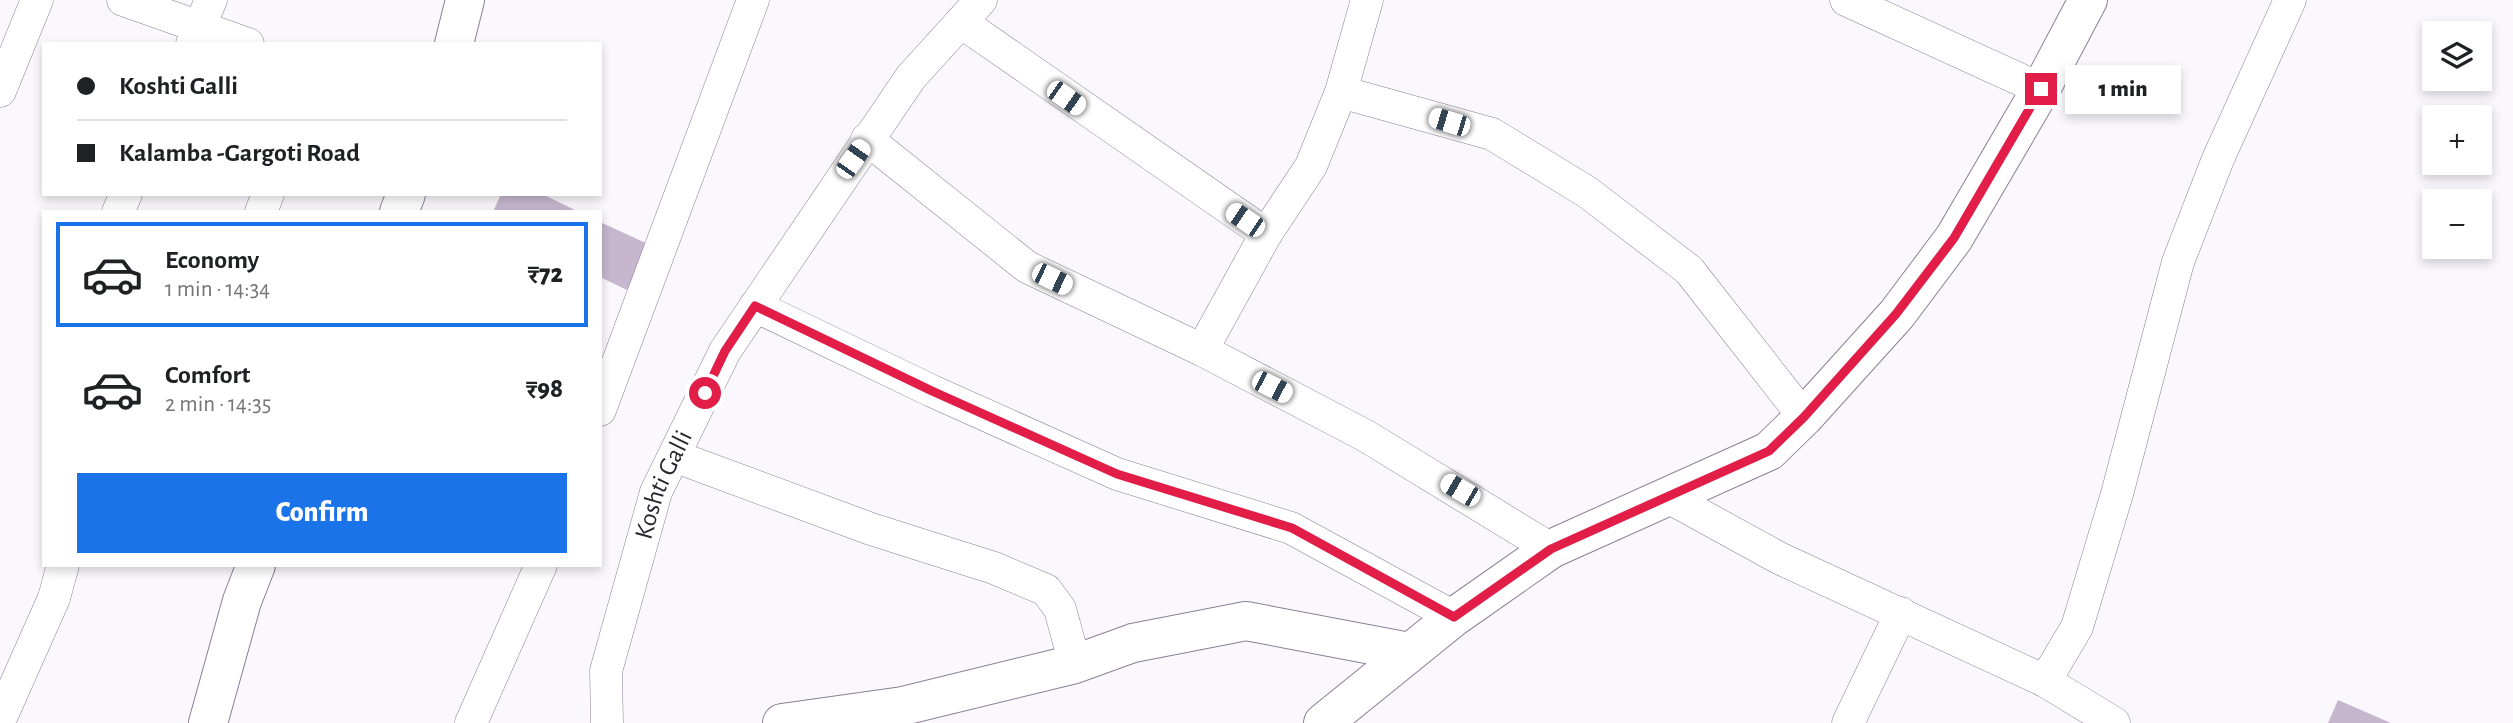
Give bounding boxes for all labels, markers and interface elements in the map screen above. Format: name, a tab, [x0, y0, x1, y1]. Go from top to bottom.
map controls	[2422, 21, 2492, 259]
button: layers	[2422, 21, 2492, 91]
callout: 1 min	[2066, 64, 2181, 114]
text: Koshti Galli	[119, 73, 238, 99]
route end	[2025, 73, 2057, 105]
car	[1043, 77, 1090, 119]
text: 1 min	[2099, 78, 2147, 101]
button: +	[2422, 105, 2492, 175]
car	[1426, 106, 1473, 138]
car	[833, 136, 874, 182]
text: Kalamba -Gargoti Road	[119, 140, 360, 166]
button: −	[2422, 189, 2492, 259]
car	[1222, 200, 1269, 240]
icon: car	[81, 243, 144, 306]
text: Economy	[165, 247, 259, 273]
car	[1029, 260, 1076, 298]
text: ₹72	[528, 261, 563, 287]
text: 1 min · 14:34	[165, 278, 270, 301]
icon: car	[81, 358, 144, 421]
text: Comfort	[165, 362, 250, 388]
car	[1249, 368, 1296, 406]
text: ₹98	[526, 376, 563, 402]
route start	[689, 377, 721, 409]
text: 2 min · 14:35	[165, 393, 271, 416]
street label: Koshti Galli	[630, 426, 697, 542]
car	[1437, 470, 1484, 510]
button: Confirm	[77, 473, 567, 553]

